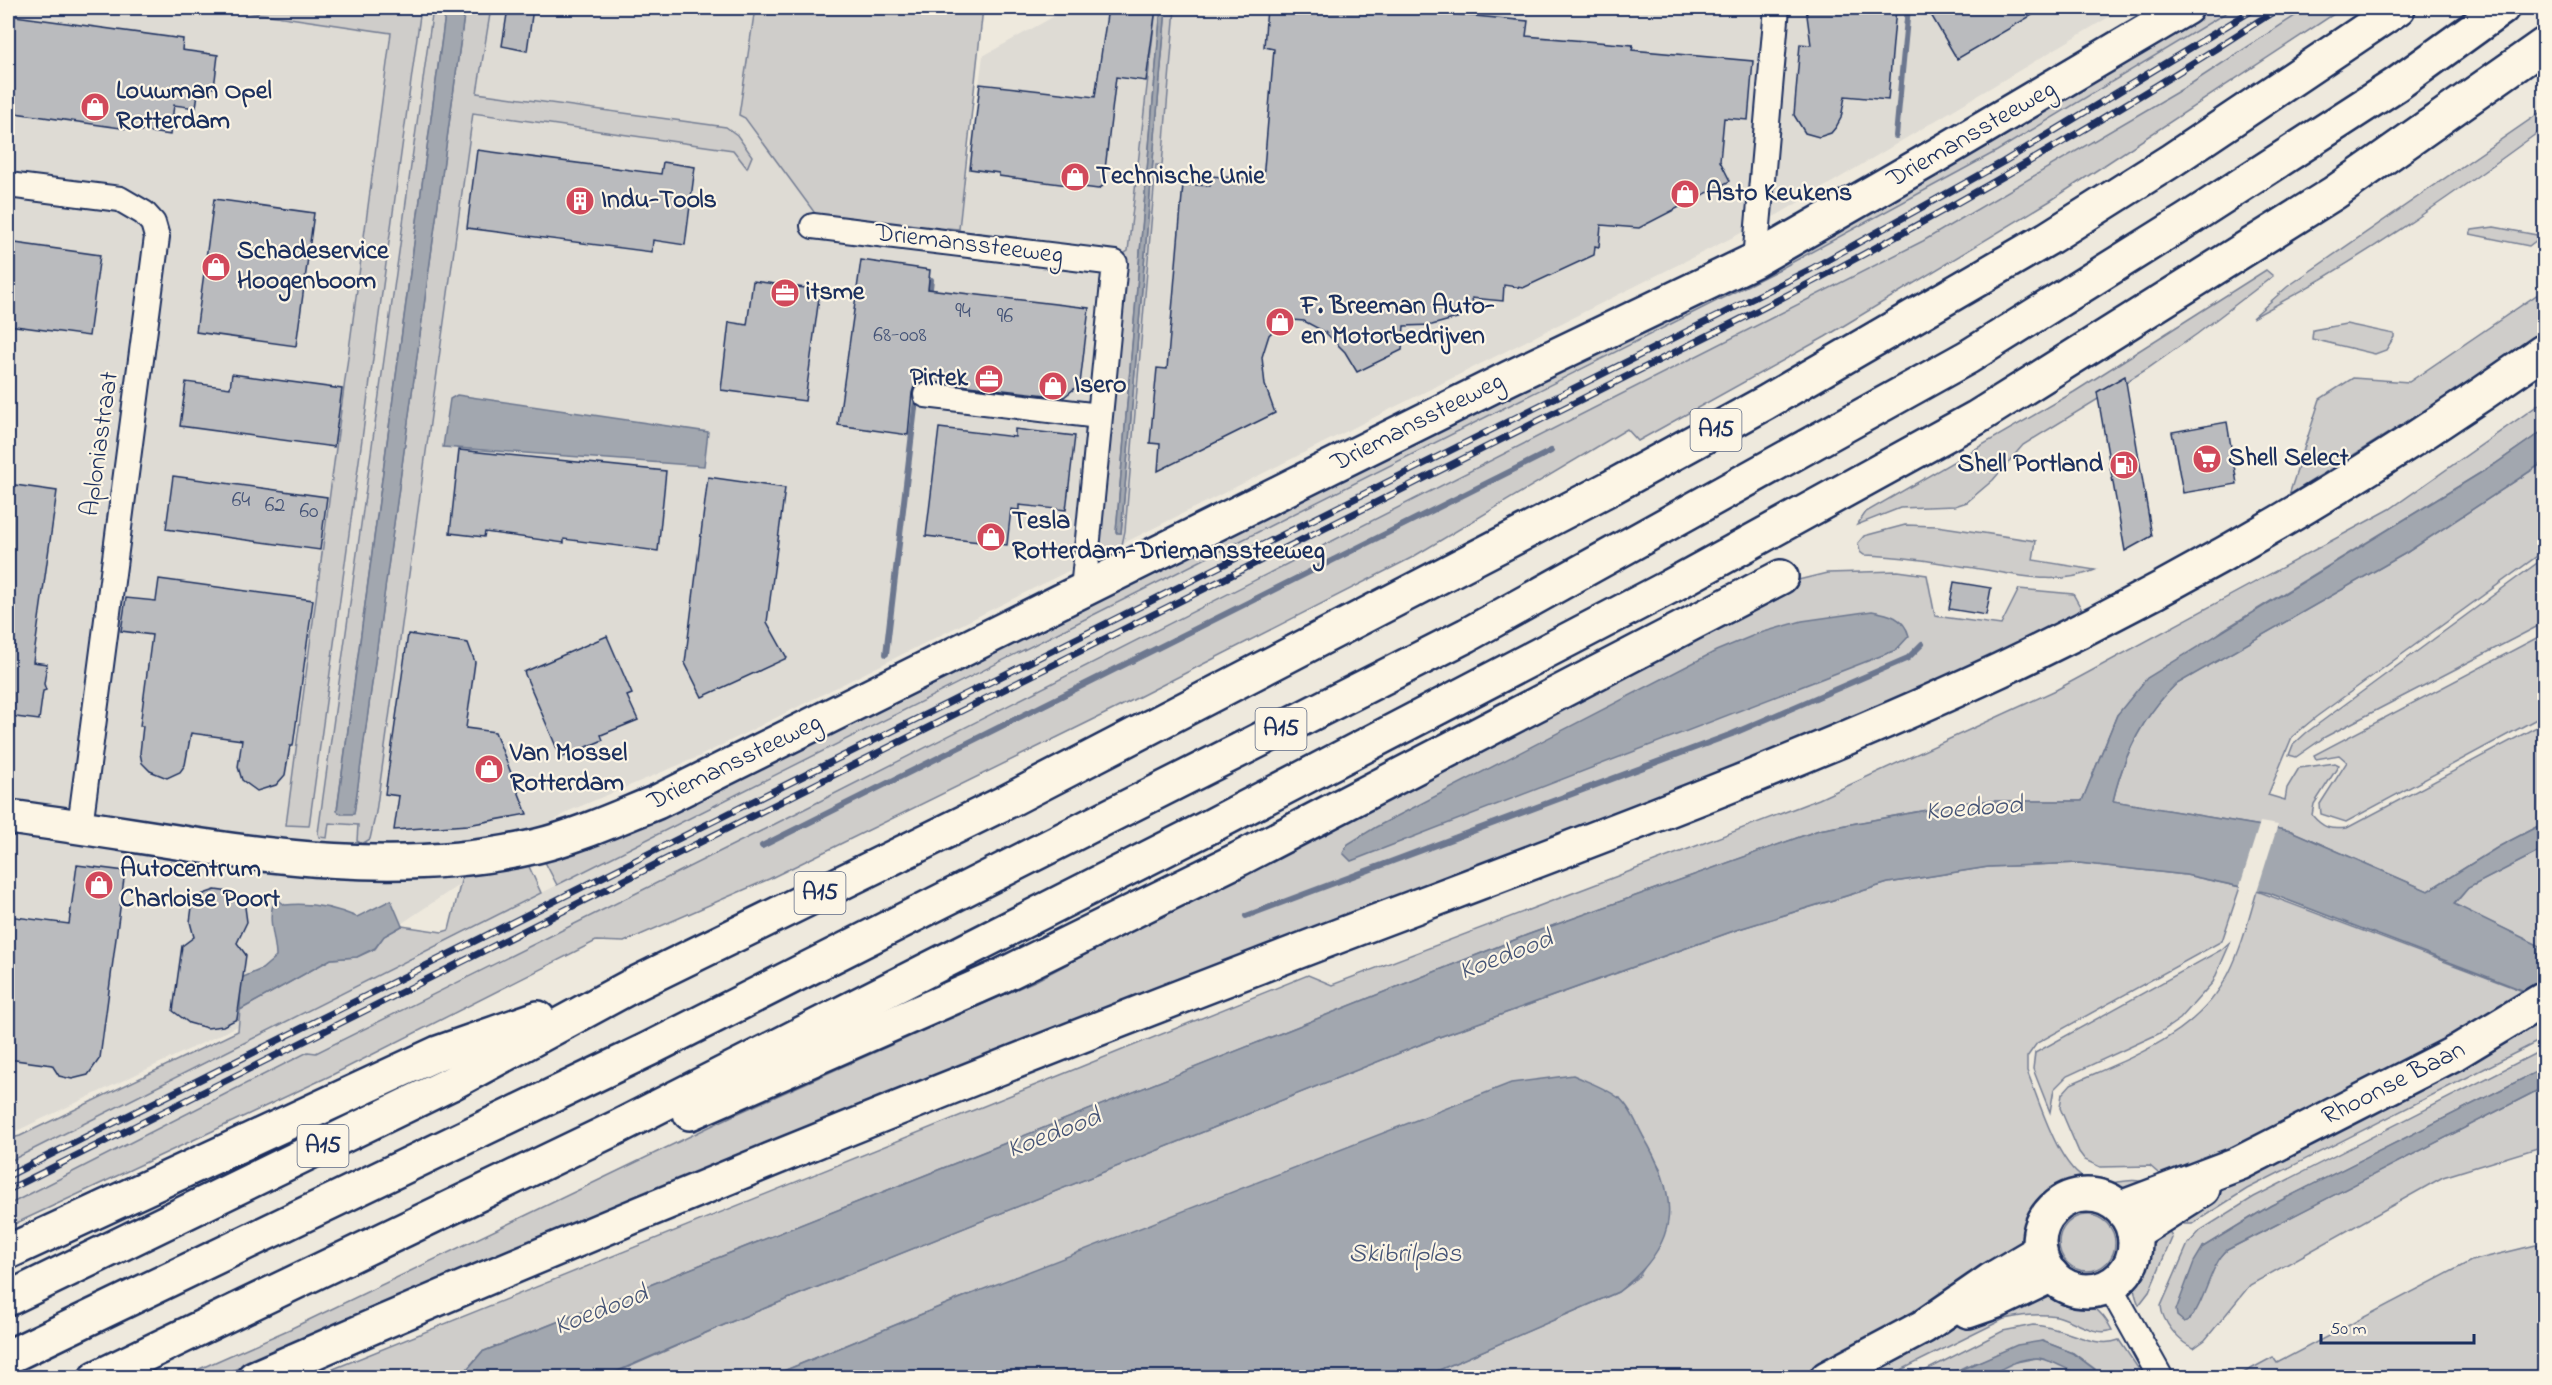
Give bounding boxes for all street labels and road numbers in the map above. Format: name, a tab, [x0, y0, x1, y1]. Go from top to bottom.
street label: Driemanssteeweg	[1880, 71, 2064, 199]
street label: Driemanssteeweg	[872, 214, 1065, 275]
street label: Driemanssteeweg	[1324, 363, 1511, 483]
street label: Aploniastraat	[72, 369, 130, 519]
road number: A15	[1690, 409, 1742, 451]
street label: Driemanssteeweg	[641, 704, 828, 822]
road number: A15	[1256, 708, 1306, 750]
road number: A15	[794, 872, 846, 914]
street label: Rhoonse Baan	[2316, 1032, 2472, 1136]
road number: A15	[298, 1125, 348, 1167]

